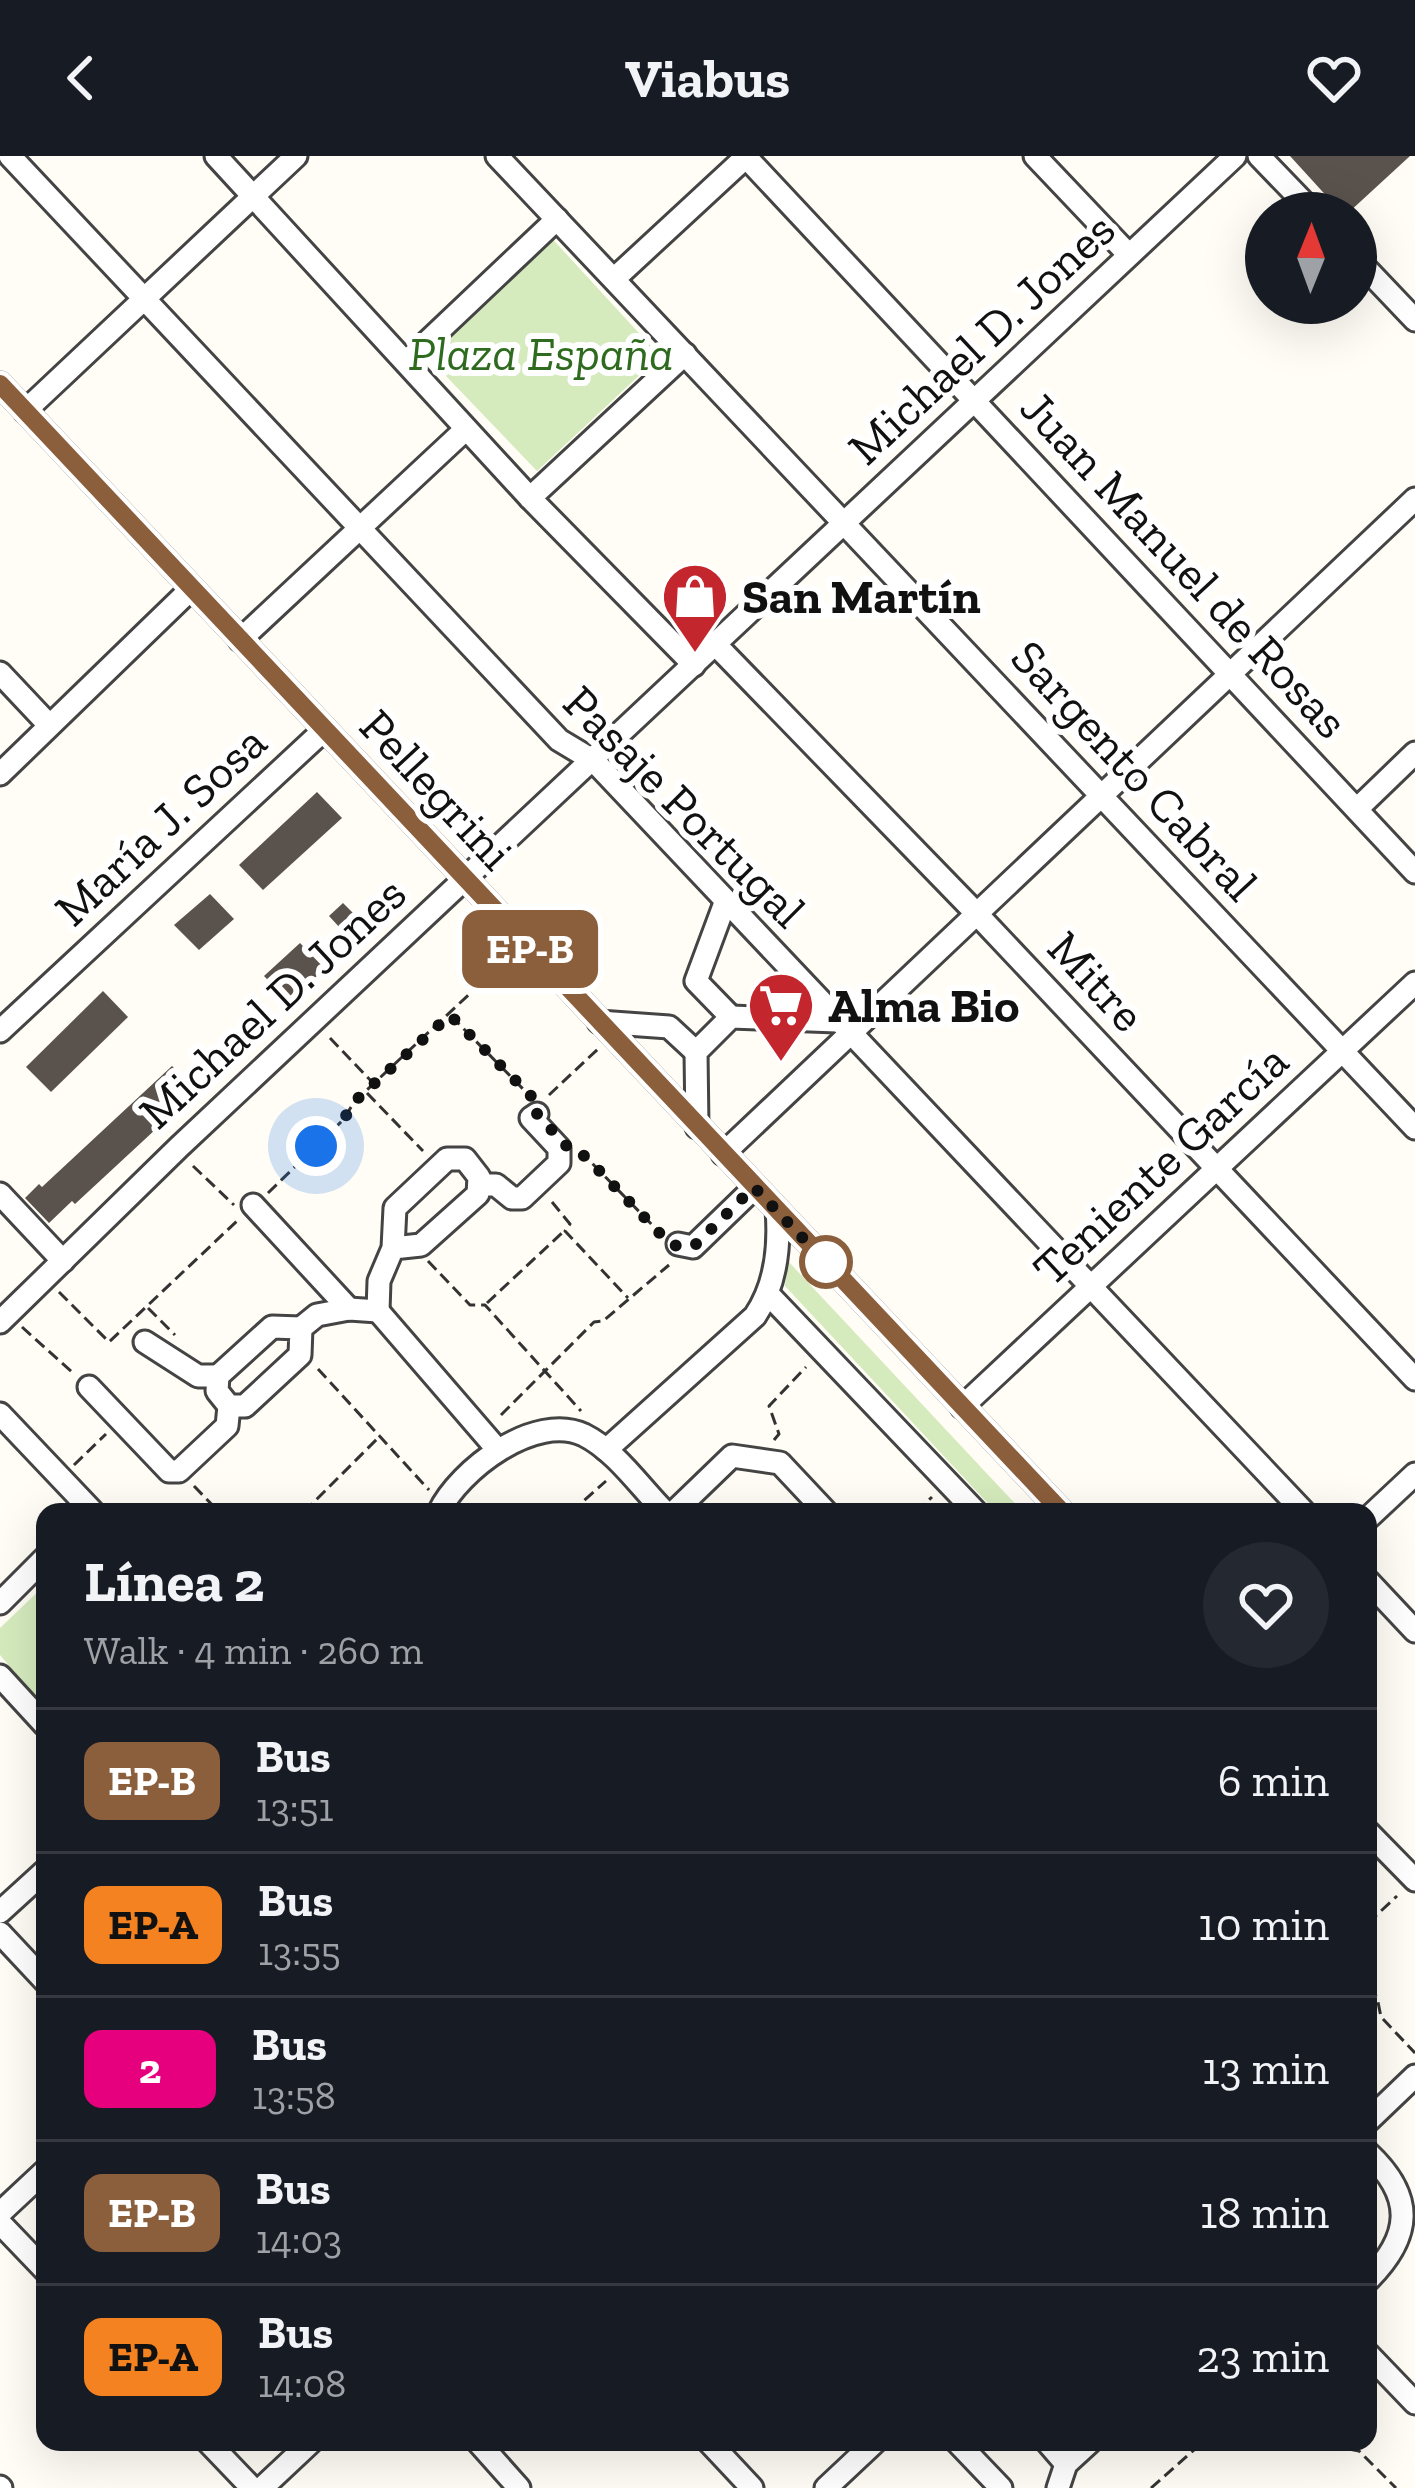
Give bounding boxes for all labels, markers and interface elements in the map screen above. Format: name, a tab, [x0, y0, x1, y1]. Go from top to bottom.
icon: back	[48, 45, 114, 111]
icon: heart	[1301, 45, 1367, 111]
text: Viabus	[625, 46, 790, 111]
north arrow	[1245, 192, 1377, 324]
map controls	[1245, 192, 1377, 324]
street label: Michael D. Jones	[836, 200, 1126, 476]
park label: Plaza España	[408, 325, 674, 382]
street label: Juan Manuel de Rosas	[1009, 379, 1360, 750]
shop icon: San Martín	[660, 561, 730, 655]
place label: San Martín	[742, 568, 981, 625]
street label: Sargento Cabral	[1000, 629, 1270, 912]
street label: Pasaje Portugal	[552, 674, 817, 939]
street label: Pellegrini	[348, 697, 525, 881]
street label: María J. Sosa	[43, 713, 278, 938]
street label: Michael D. Jones	[127, 864, 417, 1140]
line badge: EP-B	[446, 910, 614, 988]
street label: Mitre	[1036, 919, 1157, 1043]
text: EP-B	[486, 923, 574, 974]
supermarket icon: Alma Bio	[746, 970, 816, 1064]
place label: Alma Bio	[828, 977, 1019, 1034]
street label: Teniente García	[1021, 1032, 1299, 1297]
your location	[286, 1116, 346, 1176]
unlabelled marker	[801, 1237, 851, 1287]
button: heart	[1203, 1542, 1329, 1668]
text: Línea 2	[84, 1547, 264, 1616]
text: Walk · 4 min · 260 m	[84, 1627, 423, 1674]
text: Bus	[256, 1730, 331, 1784]
text: 6 min	[1218, 1754, 1329, 1808]
text: EP-B	[108, 1755, 196, 1806]
text: 13:51	[256, 1784, 334, 1831]
text: Bus	[258, 1874, 333, 1928]
text: 10 min	[1198, 1898, 1329, 1952]
text: EP-A	[108, 1899, 198, 1950]
text: 13:55	[258, 1928, 341, 1975]
text: Bus	[252, 2018, 327, 2072]
text: 13 min	[1202, 2042, 1329, 2096]
text: 2	[139, 2043, 161, 2094]
text: 13:58	[252, 2072, 336, 2119]
text: Bus	[256, 2162, 331, 2216]
text: 18 min	[1200, 2186, 1329, 2240]
text: EP-B	[108, 2187, 196, 2238]
text: 14:03	[256, 2216, 342, 2263]
text: Bus	[258, 2306, 333, 2360]
text: 23 min	[1196, 2330, 1329, 2384]
text: EP-A	[108, 2331, 198, 2382]
text: 14:08	[258, 2360, 346, 2407]

